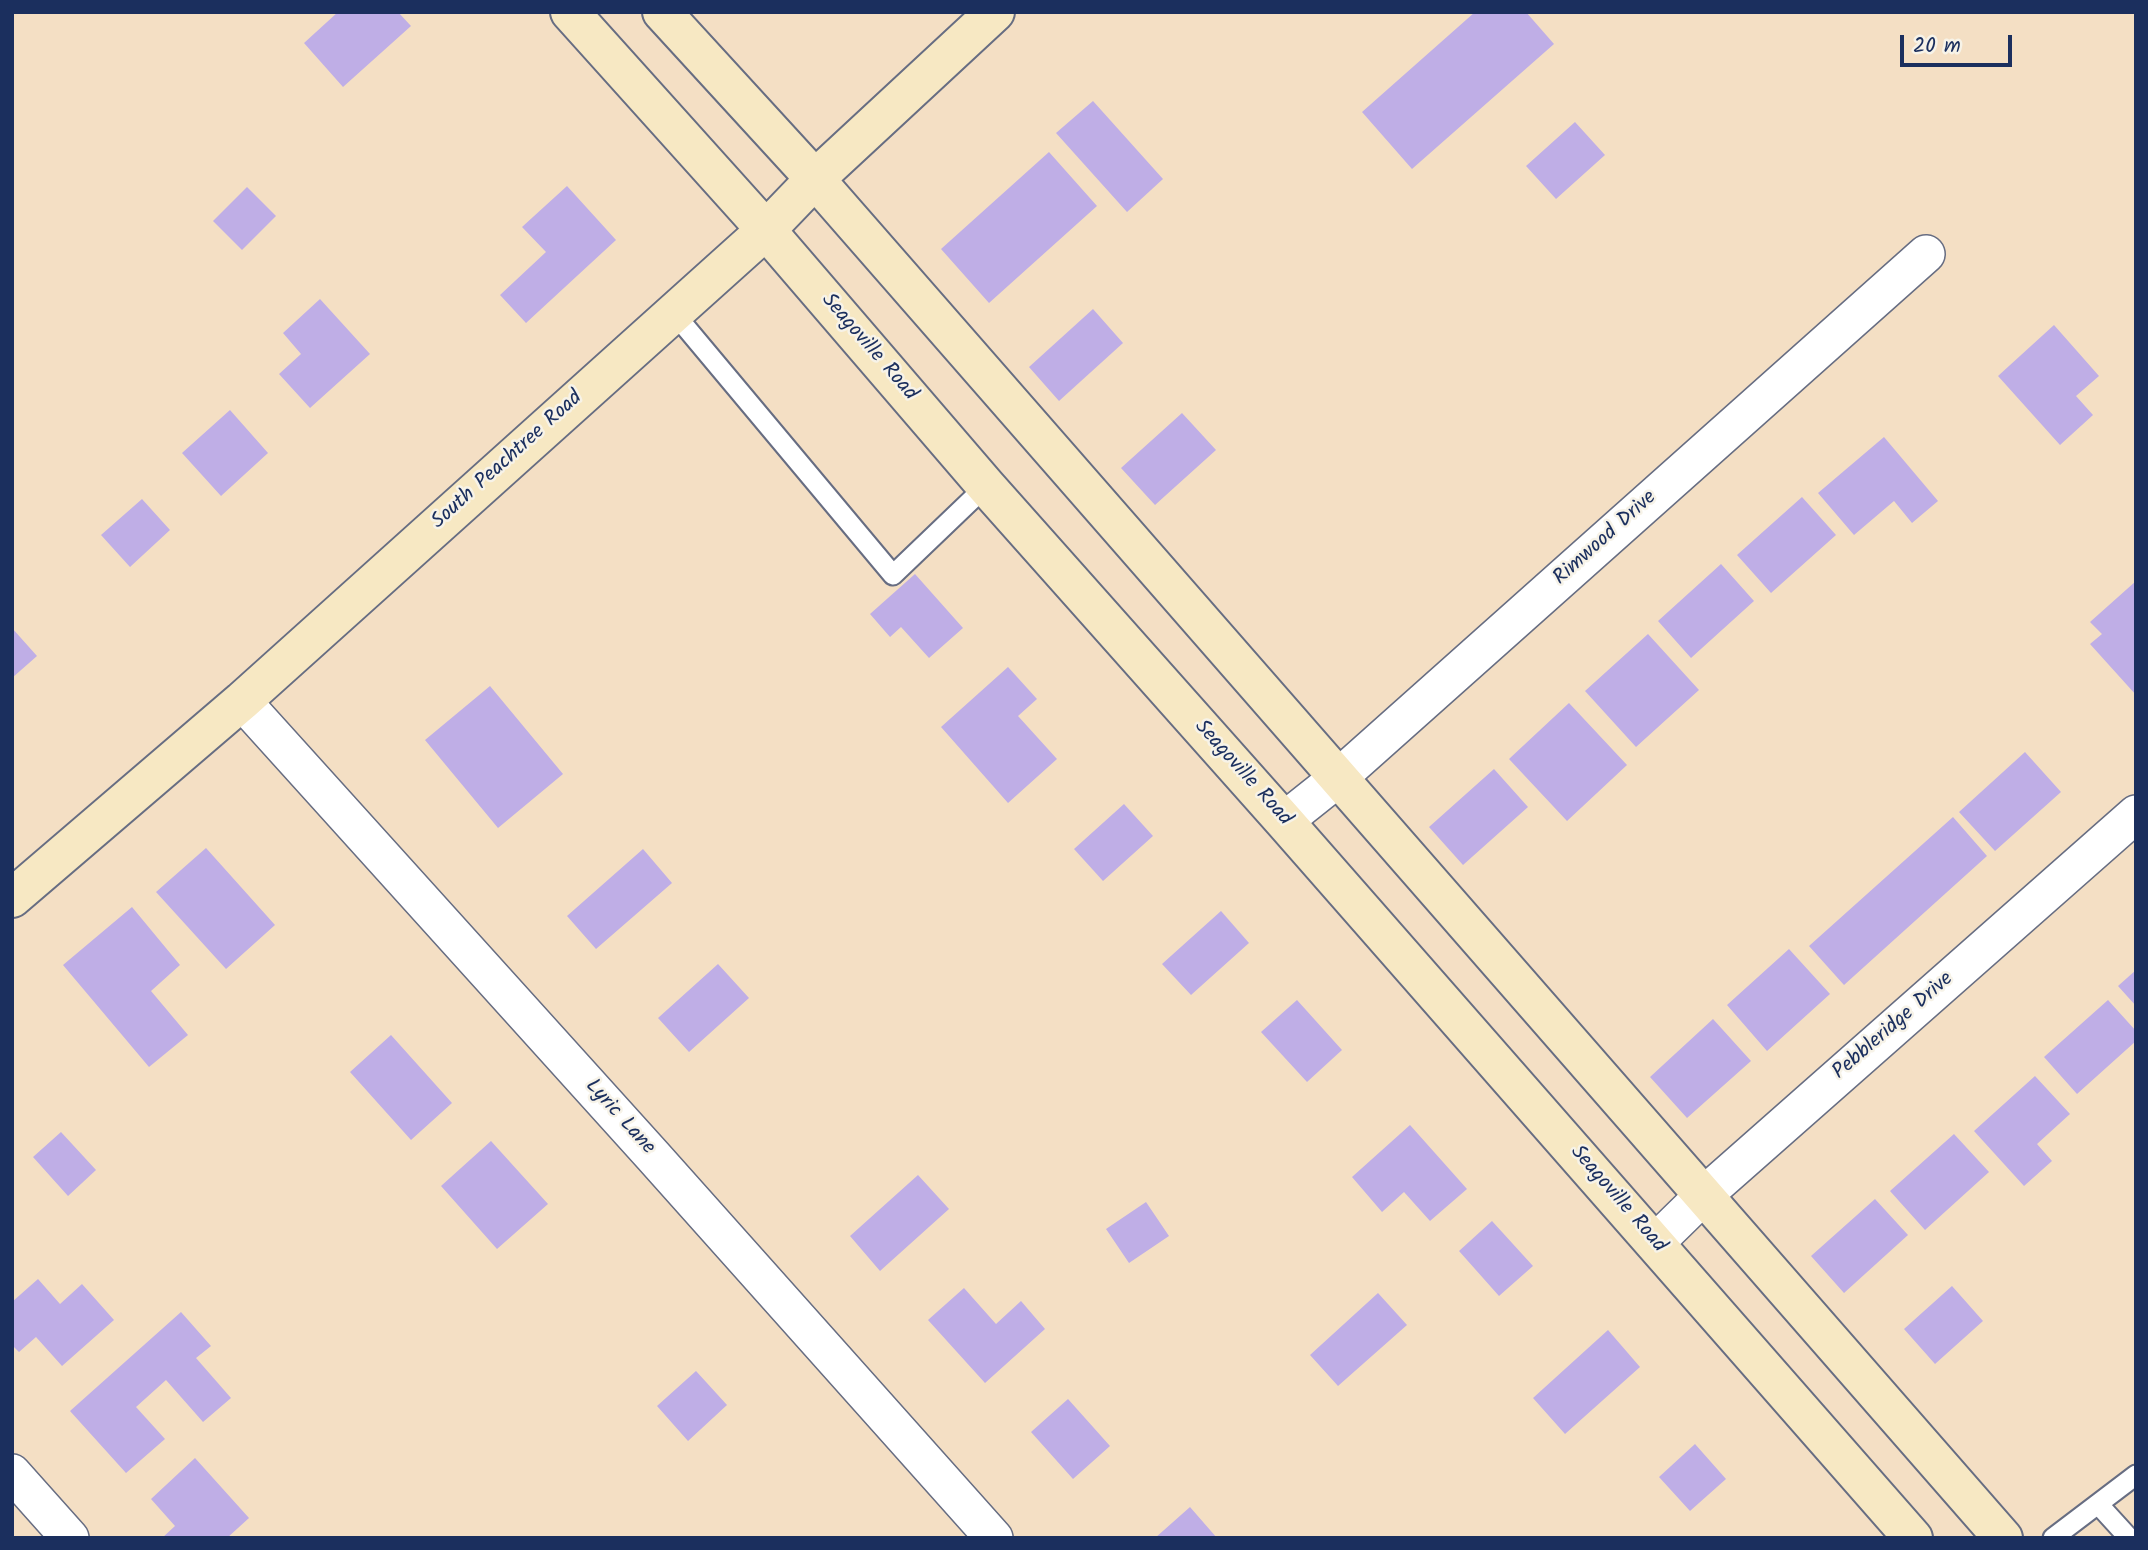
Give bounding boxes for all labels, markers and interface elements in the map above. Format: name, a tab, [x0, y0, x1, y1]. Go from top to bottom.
scale bar	[1903, 21, 2015, 65]
text: 20 m	[1913, 30, 1961, 63]
street label: Seagoville Road	[815, 289, 921, 407]
street label: South Peachtree Road	[427, 387, 589, 535]
street label: Rimwood Drive	[1549, 486, 1663, 592]
street label: Seagoville Road	[1188, 716, 1296, 832]
street label: Pebbleridge Drive	[1829, 968, 1959, 1086]
street label: Lyric Lane	[579, 1075, 659, 1161]
street label: Seagoville Road	[1564, 1141, 1670, 1259]

